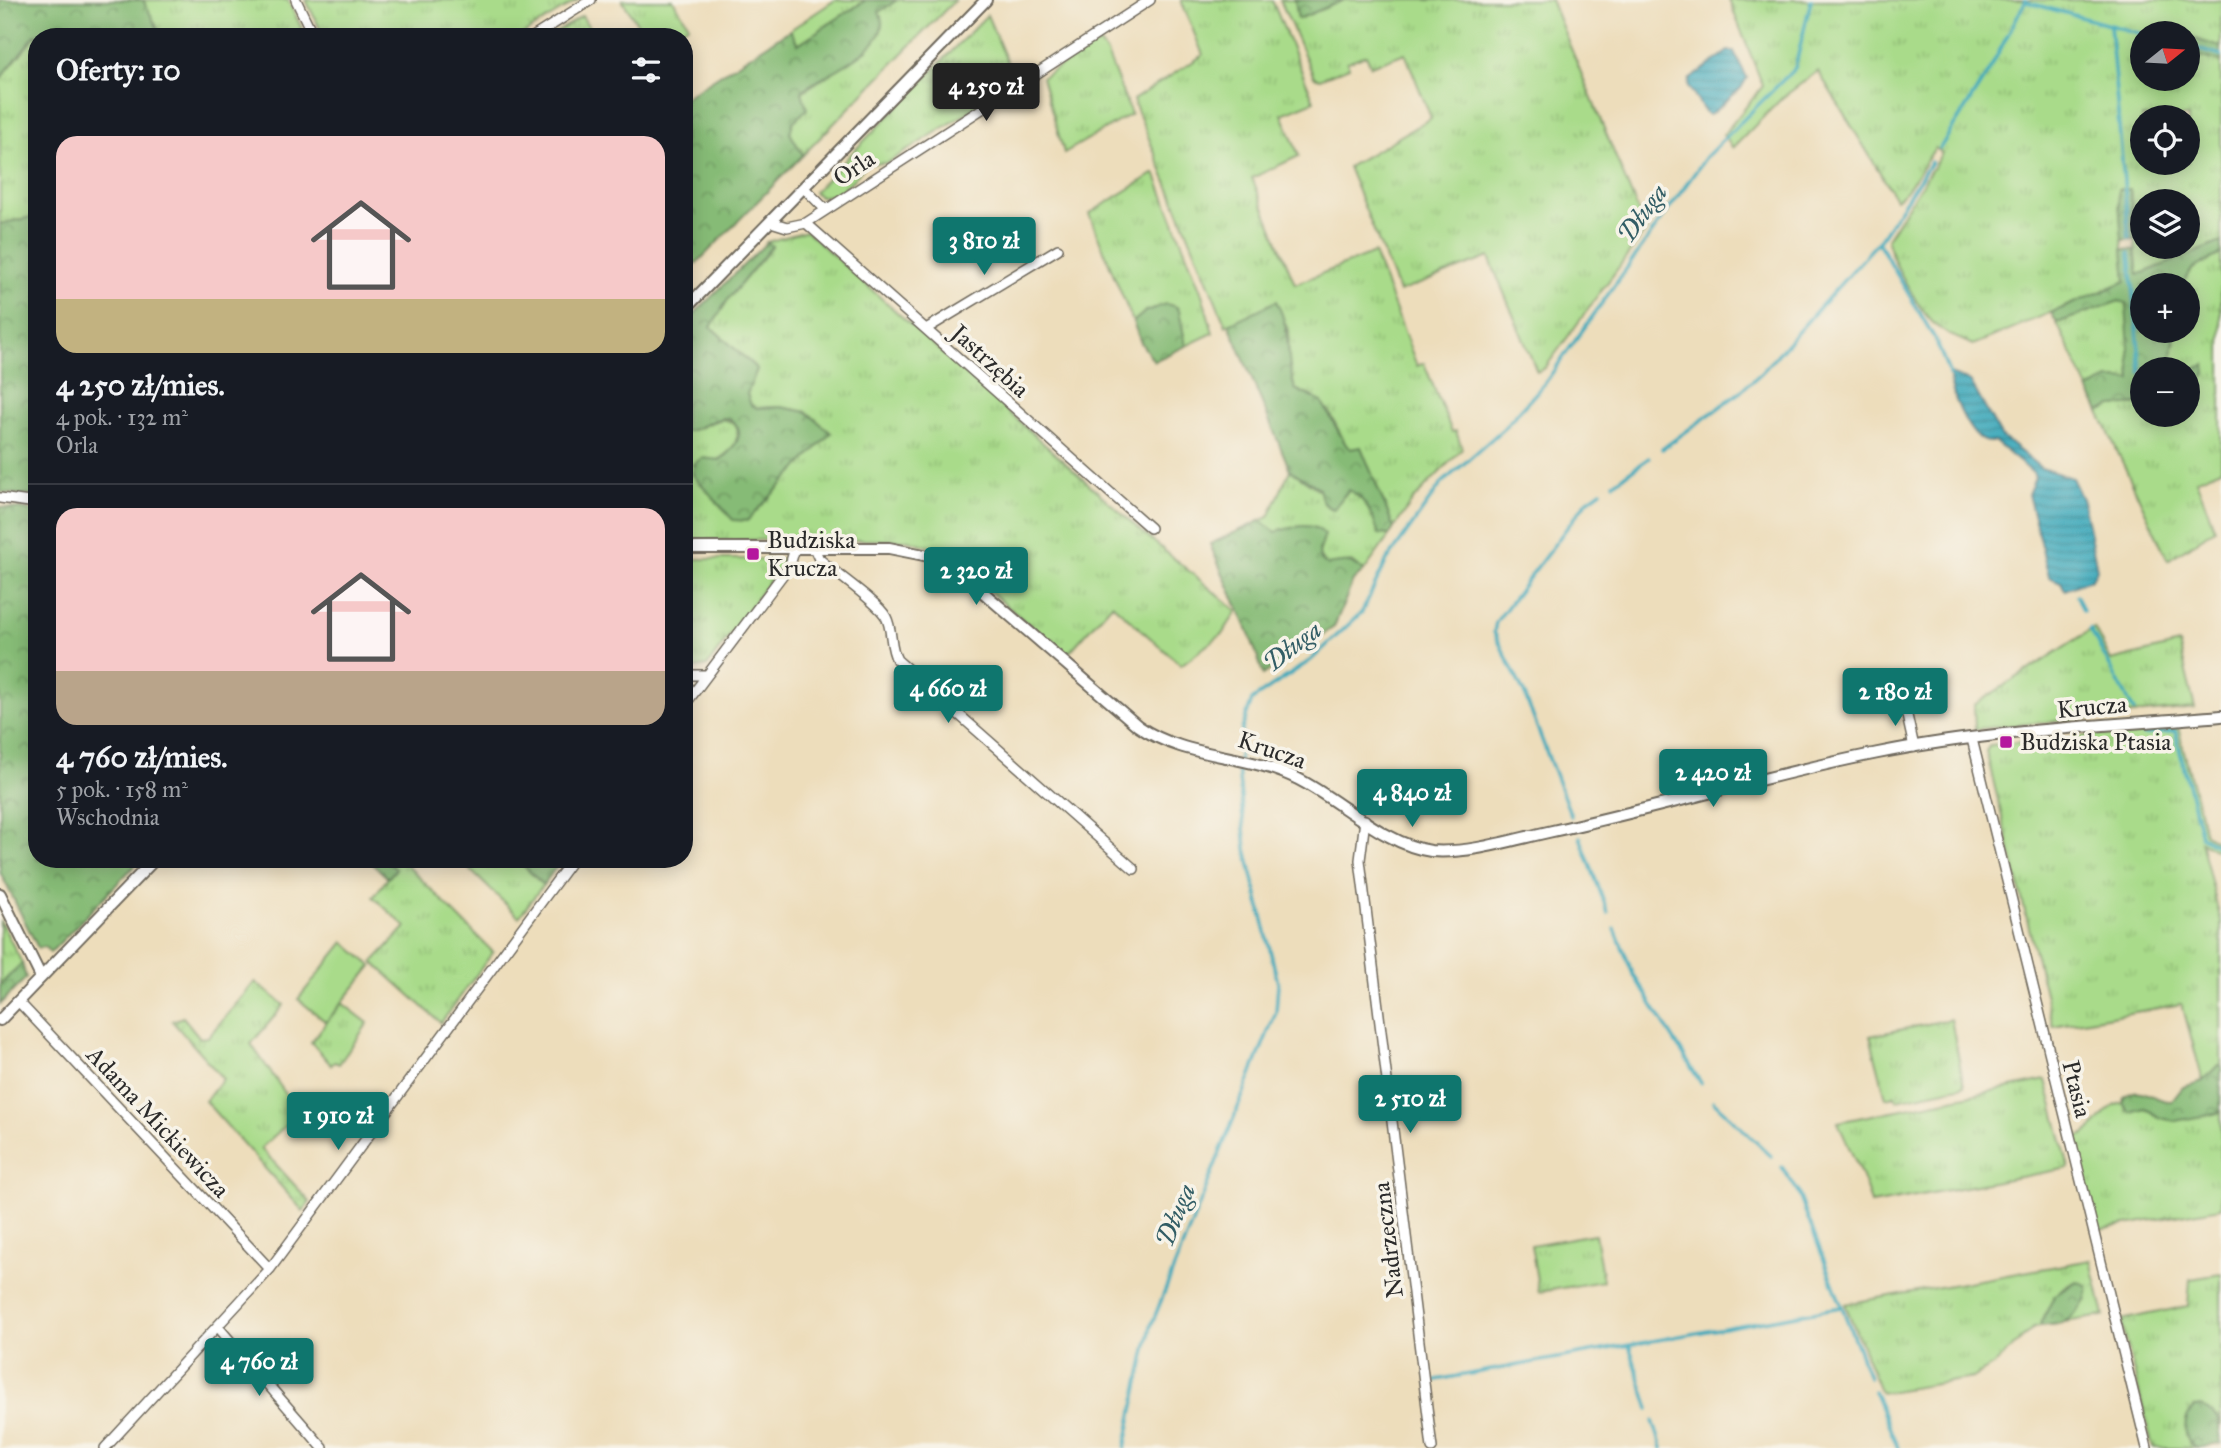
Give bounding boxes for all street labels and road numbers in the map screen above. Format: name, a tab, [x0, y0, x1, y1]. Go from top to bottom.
street label: Orla	[827, 143, 881, 193]
street label: Jastrzębia	[942, 316, 1036, 404]
street label: Krucza	[2056, 689, 2129, 725]
street label: Krucza	[1234, 724, 1311, 776]
street label: Adama Mickiewicza	[79, 1039, 236, 1205]
street label: Ptasia	[2055, 1057, 2099, 1122]
street label: Nadrzeczna	[1366, 1180, 1410, 1300]

